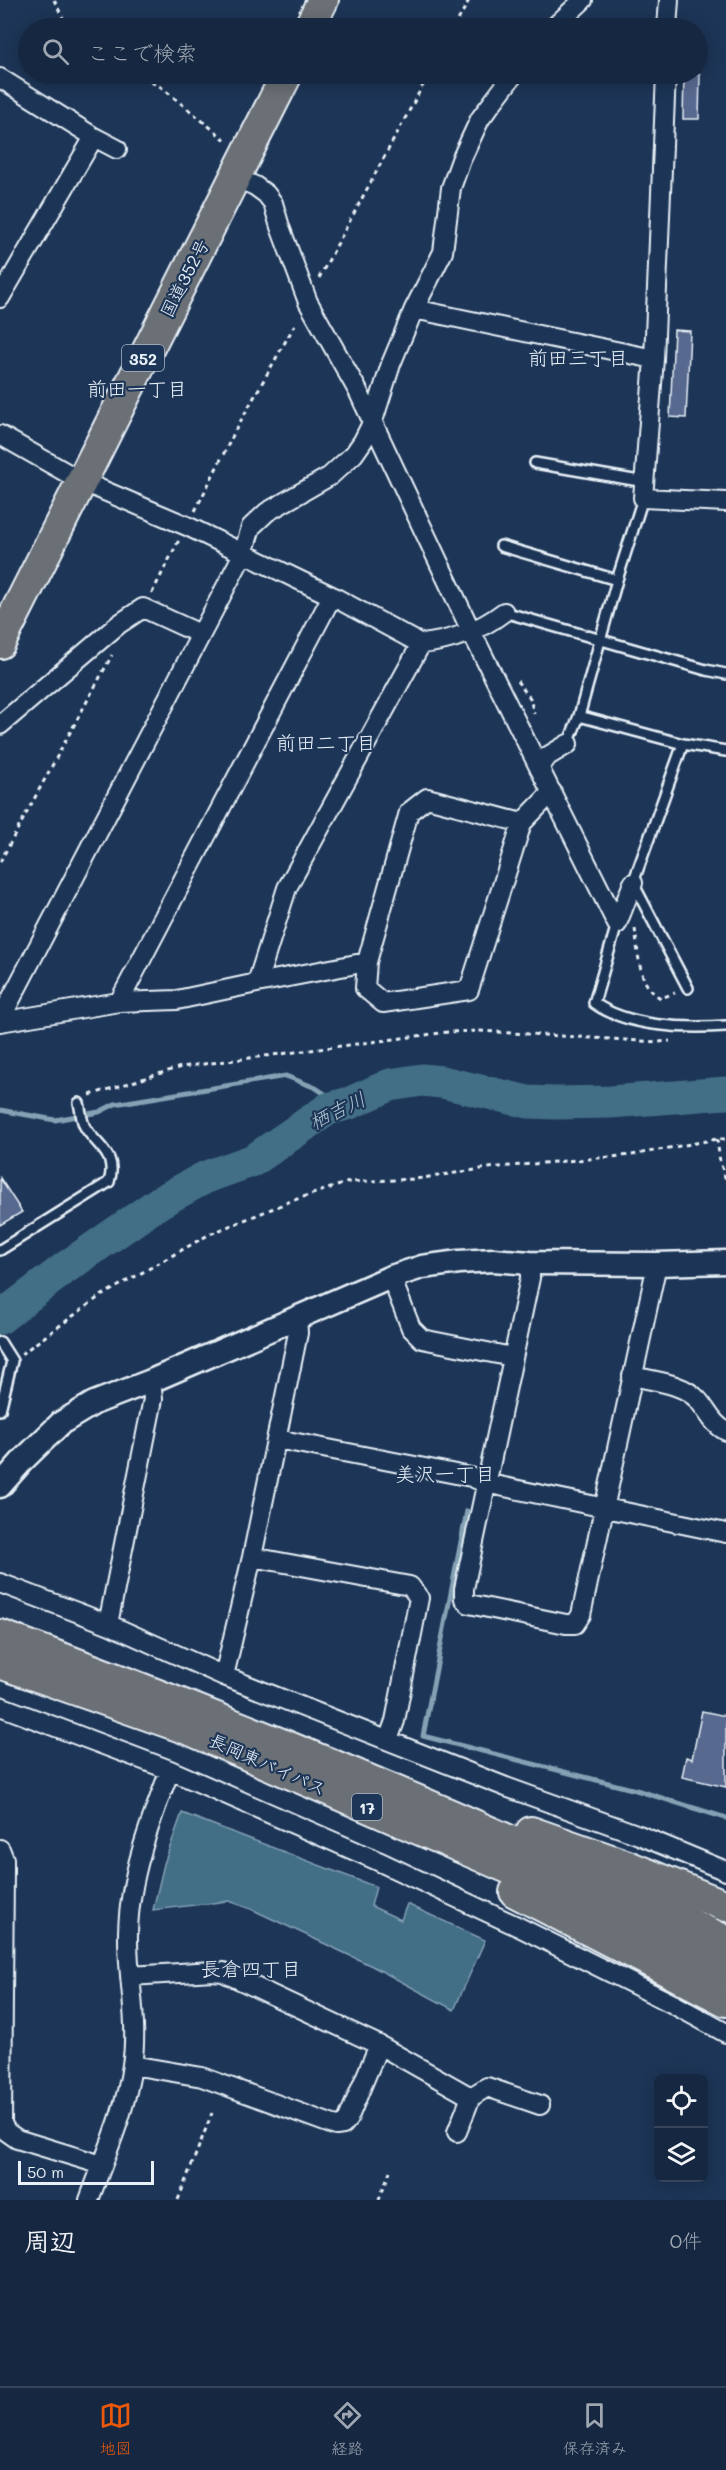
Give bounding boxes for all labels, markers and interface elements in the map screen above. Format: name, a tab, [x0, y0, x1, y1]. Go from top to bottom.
search box	[18, 18, 708, 84]
icon: search	[39, 35, 72, 68]
text: ここで検索	[87, 38, 197, 67]
street label: 国道352号	[154, 235, 214, 321]
district label: 前田三丁目	[528, 344, 628, 370]
road number: 352	[122, 345, 164, 371]
district label: 前田一丁目	[87, 375, 187, 401]
district label: 前田二丁目	[276, 729, 376, 755]
water label: 栖吉川	[304, 1085, 370, 1135]
district label: 美沢一丁目	[395, 1460, 495, 1486]
street label: 長岡東バイパス	[206, 1727, 330, 1801]
road number: 17	[352, 1794, 382, 1820]
district label: 長倉四丁目	[201, 1955, 301, 1981]
map controls	[654, 2074, 708, 2182]
button: locate	[654, 2074, 708, 2128]
button: layers	[654, 2128, 708, 2182]
scale bar	[18, 2158, 154, 2186]
text: 50 m	[27, 2161, 64, 2182]
text: 周辺	[24, 2224, 76, 2258]
text: 0件	[670, 2227, 702, 2253]
tab: 地図	[99, 2399, 132, 2459]
tab: 経路	[331, 2399, 364, 2459]
tab: 保存済み	[563, 2399, 627, 2459]

